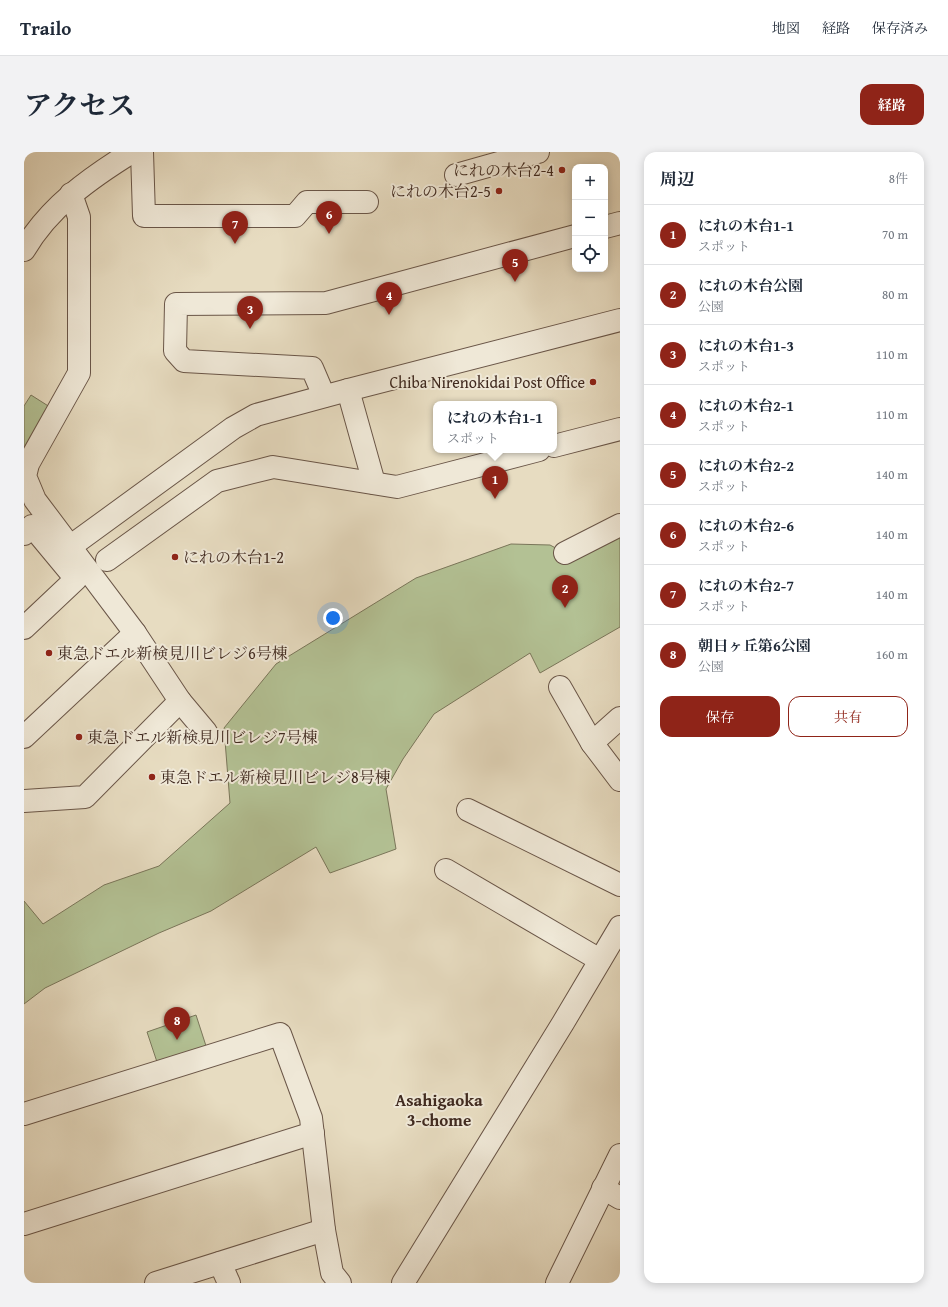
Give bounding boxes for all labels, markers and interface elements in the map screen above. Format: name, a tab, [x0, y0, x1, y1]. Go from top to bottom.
text: Trailo	[20, 14, 71, 42]
text: 地図	[772, 18, 800, 38]
text: 経路	[822, 18, 850, 38]
text: 保存済み	[872, 18, 928, 38]
text: アクセス	[24, 84, 135, 125]
button: 経路	[860, 84, 924, 125]
place label: にれの木台2-4	[453, 158, 554, 182]
map controls	[572, 164, 608, 272]
button: +	[572, 164, 608, 200]
marker: にれの木台2-4	[557, 165, 567, 175]
text: 周辺	[660, 166, 694, 191]
text: 8件	[889, 169, 908, 188]
place label: にれの木台2-5	[390, 179, 491, 203]
marker: にれの木台2-5	[494, 186, 504, 196]
button: −	[572, 200, 608, 236]
pin: 6	[316, 201, 342, 234]
pin: 7	[222, 211, 248, 244]
text: にれの木台1-1	[698, 215, 794, 236]
text: 1	[670, 225, 676, 244]
text: 70 m	[882, 225, 908, 244]
button: locate	[572, 236, 608, 272]
text: スポット	[698, 237, 750, 256]
pin: 5	[502, 249, 528, 282]
text: にれの木台公園	[698, 275, 803, 296]
pin: 4	[376, 282, 402, 315]
text: 2	[670, 285, 676, 304]
text: 80 m	[882, 285, 908, 304]
pin: 3	[237, 296, 263, 329]
text: 公園	[698, 297, 724, 316]
text: にれの木台1-3	[698, 335, 794, 356]
text: 3	[670, 345, 676, 364]
text: 110 m	[876, 345, 908, 364]
text: スポット	[698, 357, 750, 376]
place label: Chiba Nirenokidai Post Office	[389, 370, 585, 394]
marker: Chiba Nirenokidai Post Office	[588, 377, 598, 387]
text: にれの木台2-1	[698, 395, 794, 416]
popup	[433, 401, 557, 453]
text: 4	[670, 405, 676, 424]
text: 110 m	[876, 405, 908, 424]
text: にれの木台1-1	[447, 407, 543, 428]
text: スポット	[698, 417, 750, 436]
text: スポット	[447, 429, 499, 448]
text: にれの木台2-2	[698, 455, 794, 476]
text: 5	[670, 465, 676, 484]
text: 140 m	[876, 465, 908, 484]
pin: 1	[482, 466, 508, 499]
text: スポット	[698, 477, 750, 496]
text: にれの木台2-6	[698, 515, 794, 536]
text: 6	[670, 525, 676, 544]
text: 140 m	[876, 525, 908, 544]
text: スポット	[698, 537, 750, 556]
place label: にれの木台1-2	[183, 545, 284, 569]
marker: にれの木台1-2	[170, 552, 180, 562]
pin: 2	[552, 575, 578, 608]
text: にれの木台2-7	[698, 575, 794, 596]
text: 7	[670, 585, 676, 604]
text: 140 m	[876, 585, 908, 604]
text: スポット	[698, 597, 750, 616]
your location	[323, 608, 343, 628]
text: 朝日ヶ丘第6公園	[698, 635, 811, 656]
place label: 東急ドエル新検見川ビレジ6号棟	[57, 641, 288, 665]
text: 8	[670, 645, 676, 664]
text: 160 m	[876, 645, 908, 664]
marker: 東急ドエル新検見川ビレジ6号棟	[44, 648, 54, 658]
text: 公園	[698, 657, 724, 676]
button: 保存	[660, 696, 780, 737]
button: 共有	[788, 696, 908, 737]
place label: 東急ドエル新検見川ビレジ7号棟	[87, 725, 318, 749]
marker: 東急ドエル新検見川ビレジ7号棟	[74, 732, 84, 742]
place label: 東急ドエル新検見川ビレジ8号棟	[160, 765, 391, 789]
marker: 東急ドエル新検見川ビレジ8号棟	[147, 772, 157, 782]
pin: 8	[164, 1007, 190, 1040]
district label: Asahigaoka 3-chome	[395, 1087, 483, 1132]

